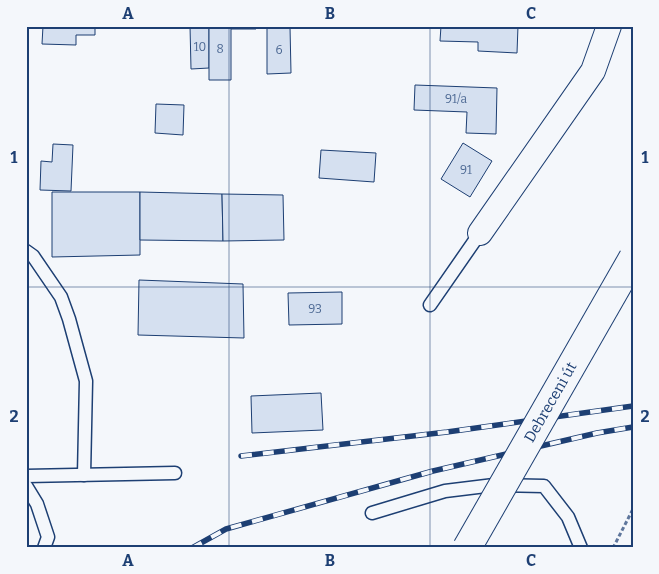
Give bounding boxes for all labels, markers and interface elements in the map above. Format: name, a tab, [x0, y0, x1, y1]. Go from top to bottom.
text: A	[122, 4, 134, 23]
text: B	[325, 4, 335, 23]
text: C	[526, 4, 536, 23]
house number: 10	[194, 40, 206, 54]
house number: 8	[216, 42, 224, 56]
house number: 6	[275, 43, 283, 57]
house number: 91/a	[445, 92, 467, 106]
text: 1	[11, 148, 18, 167]
text: 1	[642, 148, 649, 167]
house number: 91	[460, 163, 472, 177]
house number: 93	[308, 302, 322, 316]
street label: Debreceni út	[520, 358, 581, 445]
text: 2	[9, 407, 19, 426]
text: 2	[640, 407, 650, 426]
text: A	[122, 551, 134, 570]
text: B	[325, 551, 335, 570]
text: C	[526, 551, 536, 570]

